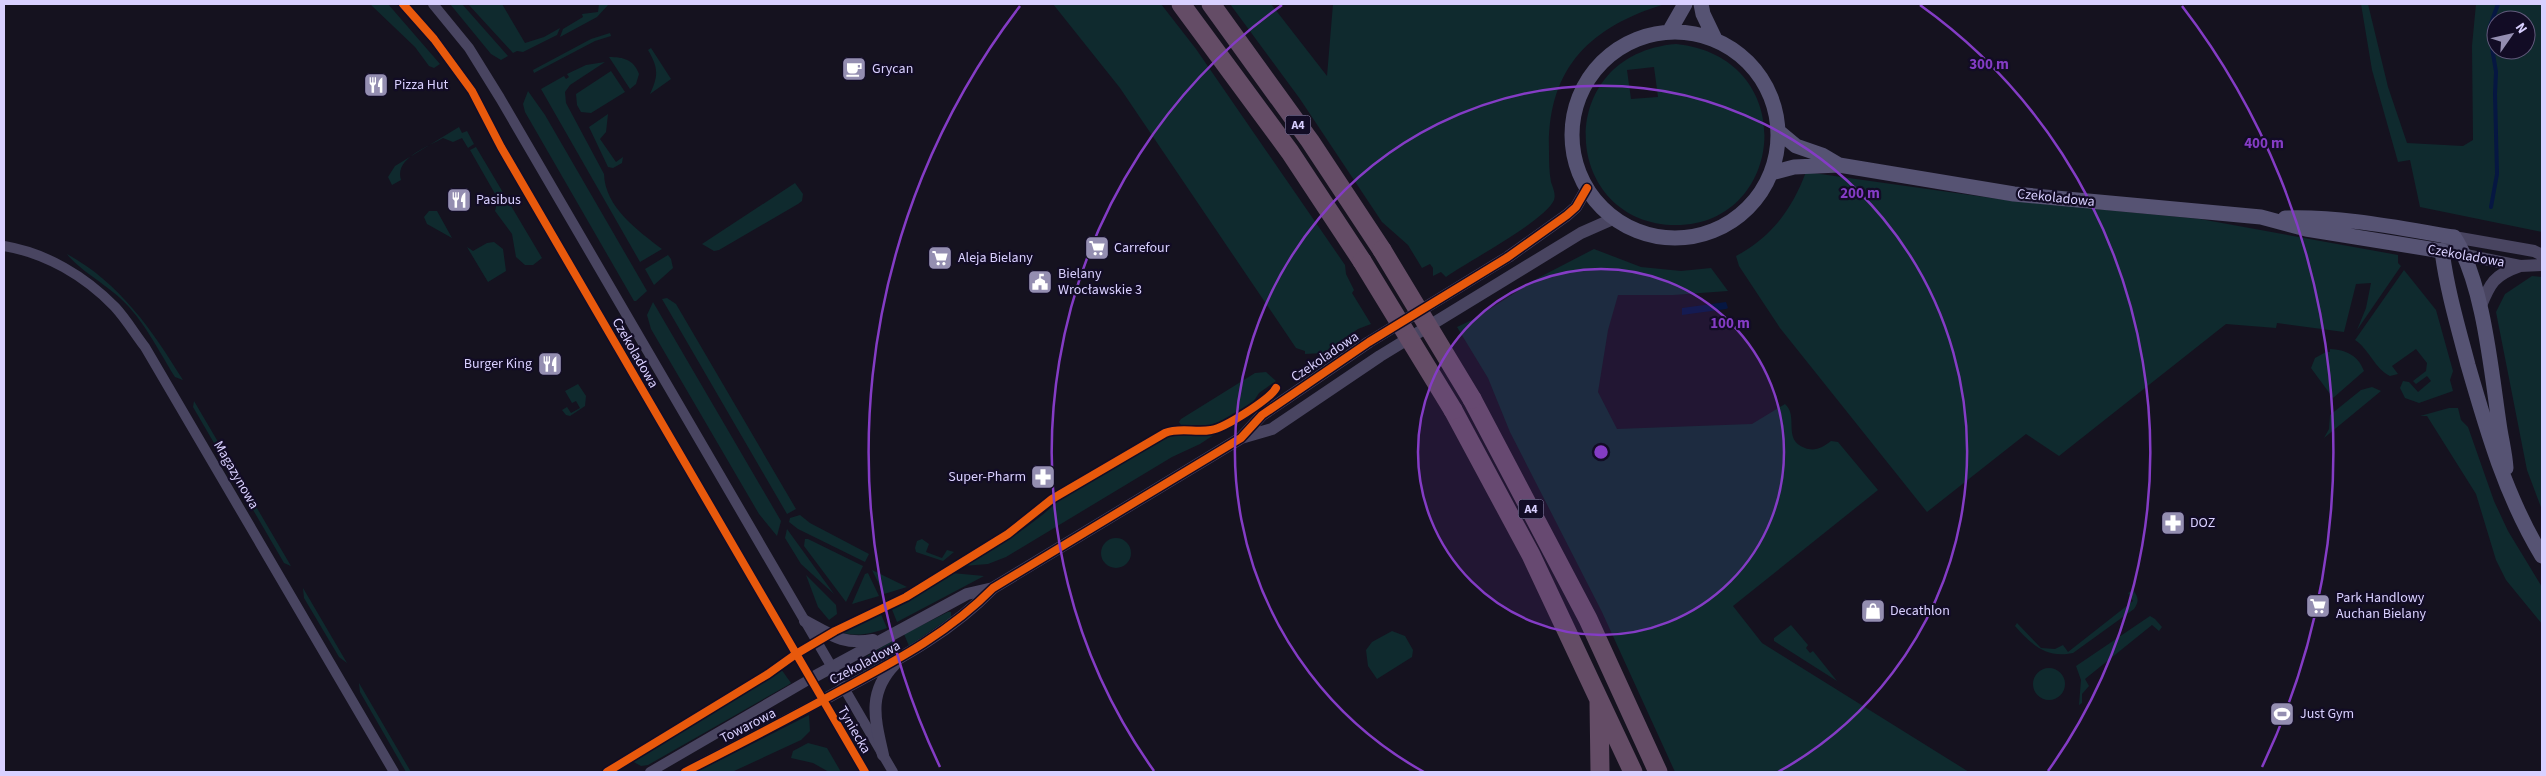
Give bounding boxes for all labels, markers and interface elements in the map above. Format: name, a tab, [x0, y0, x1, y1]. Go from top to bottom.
north arrow	[2486, 10, 2536, 60]
text: N	[2510, 19, 2532, 38]
text: 300 m	[1969, 54, 2009, 75]
cafe icon: Grycan	[841, 56, 867, 82]
place label: Grycan	[872, 59, 913, 79]
restaurant icon: Pizza Hut	[363, 72, 389, 98]
place label: Pizza Hut	[394, 75, 449, 95]
road number: A4	[1286, 116, 1310, 134]
text: 400 m	[2244, 133, 2284, 154]
text: 200 m	[1840, 183, 1880, 204]
street label: Czekoladowa	[2016, 184, 2096, 212]
restaurant icon: Pasibus	[446, 187, 472, 213]
place label: Pasibus	[476, 190, 521, 210]
supermarket icon: Carrefour	[1084, 235, 1110, 261]
place label: Carrefour	[1114, 238, 1170, 258]
street label: Czekoladowa	[2426, 239, 2506, 273]
supermarket icon: Aleja Bielany	[927, 245, 953, 271]
place label: Aleja Bielany	[958, 248, 1033, 268]
place label: Bielany Wrocławskie 3	[1058, 264, 1142, 300]
public building icon: Bielany Wrocławskie 3	[1027, 269, 1053, 295]
text: 100 m	[1710, 313, 1750, 334]
street label: Czekoladowa	[607, 314, 663, 392]
street label: Czekoladowa	[1287, 327, 1363, 387]
restaurant icon: Burger King	[537, 351, 563, 377]
place label: Burger King	[464, 354, 532, 374]
street label: Magazynowa	[208, 437, 264, 513]
centre of rings	[1592, 443, 1610, 461]
pharmacy icon: Super-Pharm	[1030, 464, 1056, 490]
place label: Super-Pharm	[948, 467, 1026, 487]
road number: A4	[1518, 499, 1544, 518]
pharmacy icon: DOZ	[2160, 510, 2186, 536]
place label: DOZ	[2190, 513, 2215, 533]
place label: Park Handlowy Auchan Bielany	[2336, 588, 2427, 624]
supermarket icon: Park Handlowy Auchan Bielany	[2305, 593, 2331, 619]
shop icon: Decathlon	[1860, 598, 1886, 624]
place label: Decathlon	[1890, 601, 1950, 621]
street label: Czekoladowa	[826, 636, 904, 690]
sports icon: Just Gym	[2269, 701, 2295, 727]
street label: Towarowa	[717, 703, 779, 749]
street label: Tyniecka	[832, 703, 876, 757]
place label: Just Gym	[2300, 704, 2354, 724]

